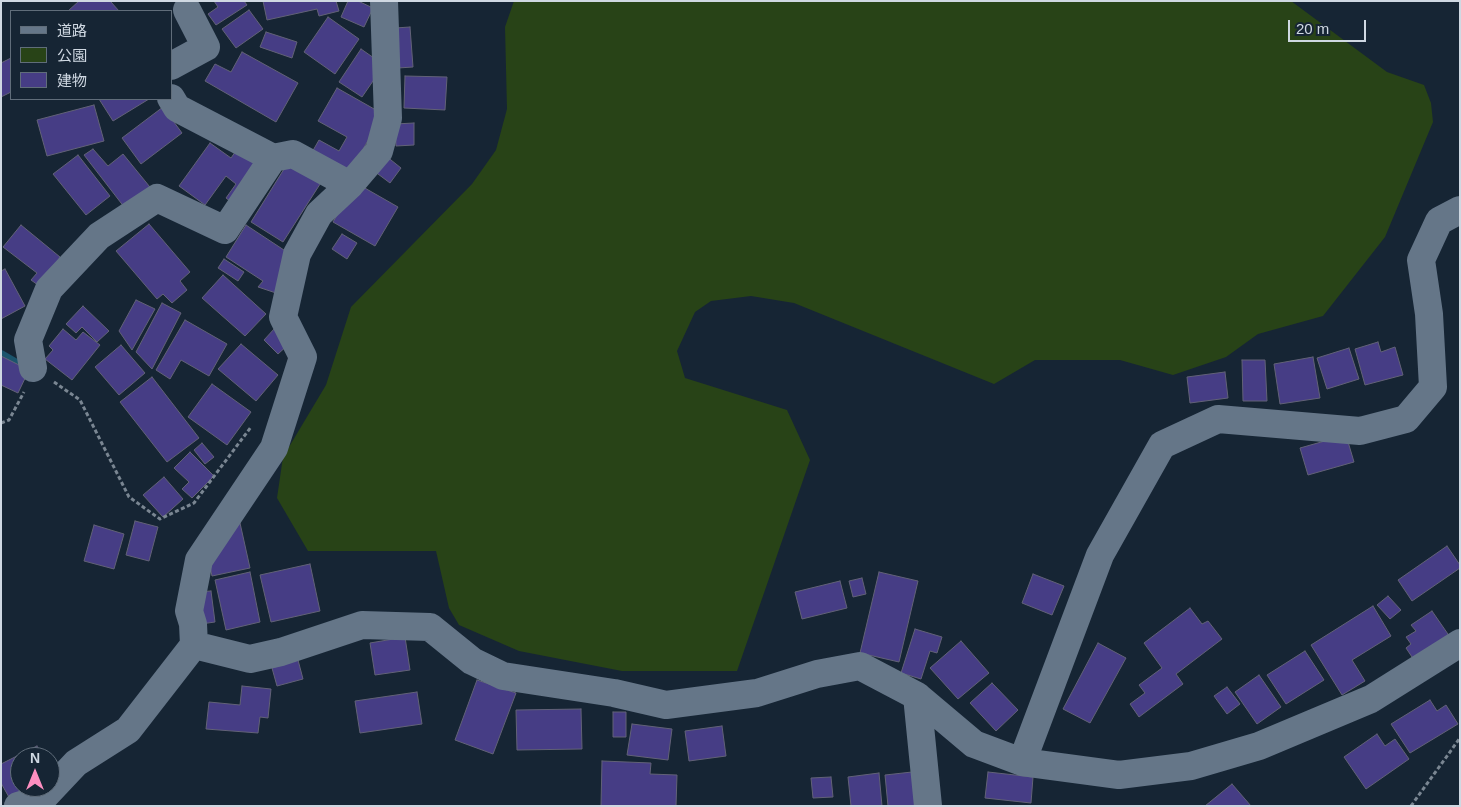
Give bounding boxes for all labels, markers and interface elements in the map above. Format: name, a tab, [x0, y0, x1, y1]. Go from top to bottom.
legend	[10, 10, 172, 100]
scale bar	[1291, 10, 1368, 42]
text: 20 m	[1296, 20, 1329, 37]
text: 道路	[57, 22, 87, 39]
text: 公園	[57, 47, 87, 64]
text: 建物	[57, 72, 87, 89]
north arrow	[10, 747, 60, 797]
text: N	[30, 750, 40, 766]

